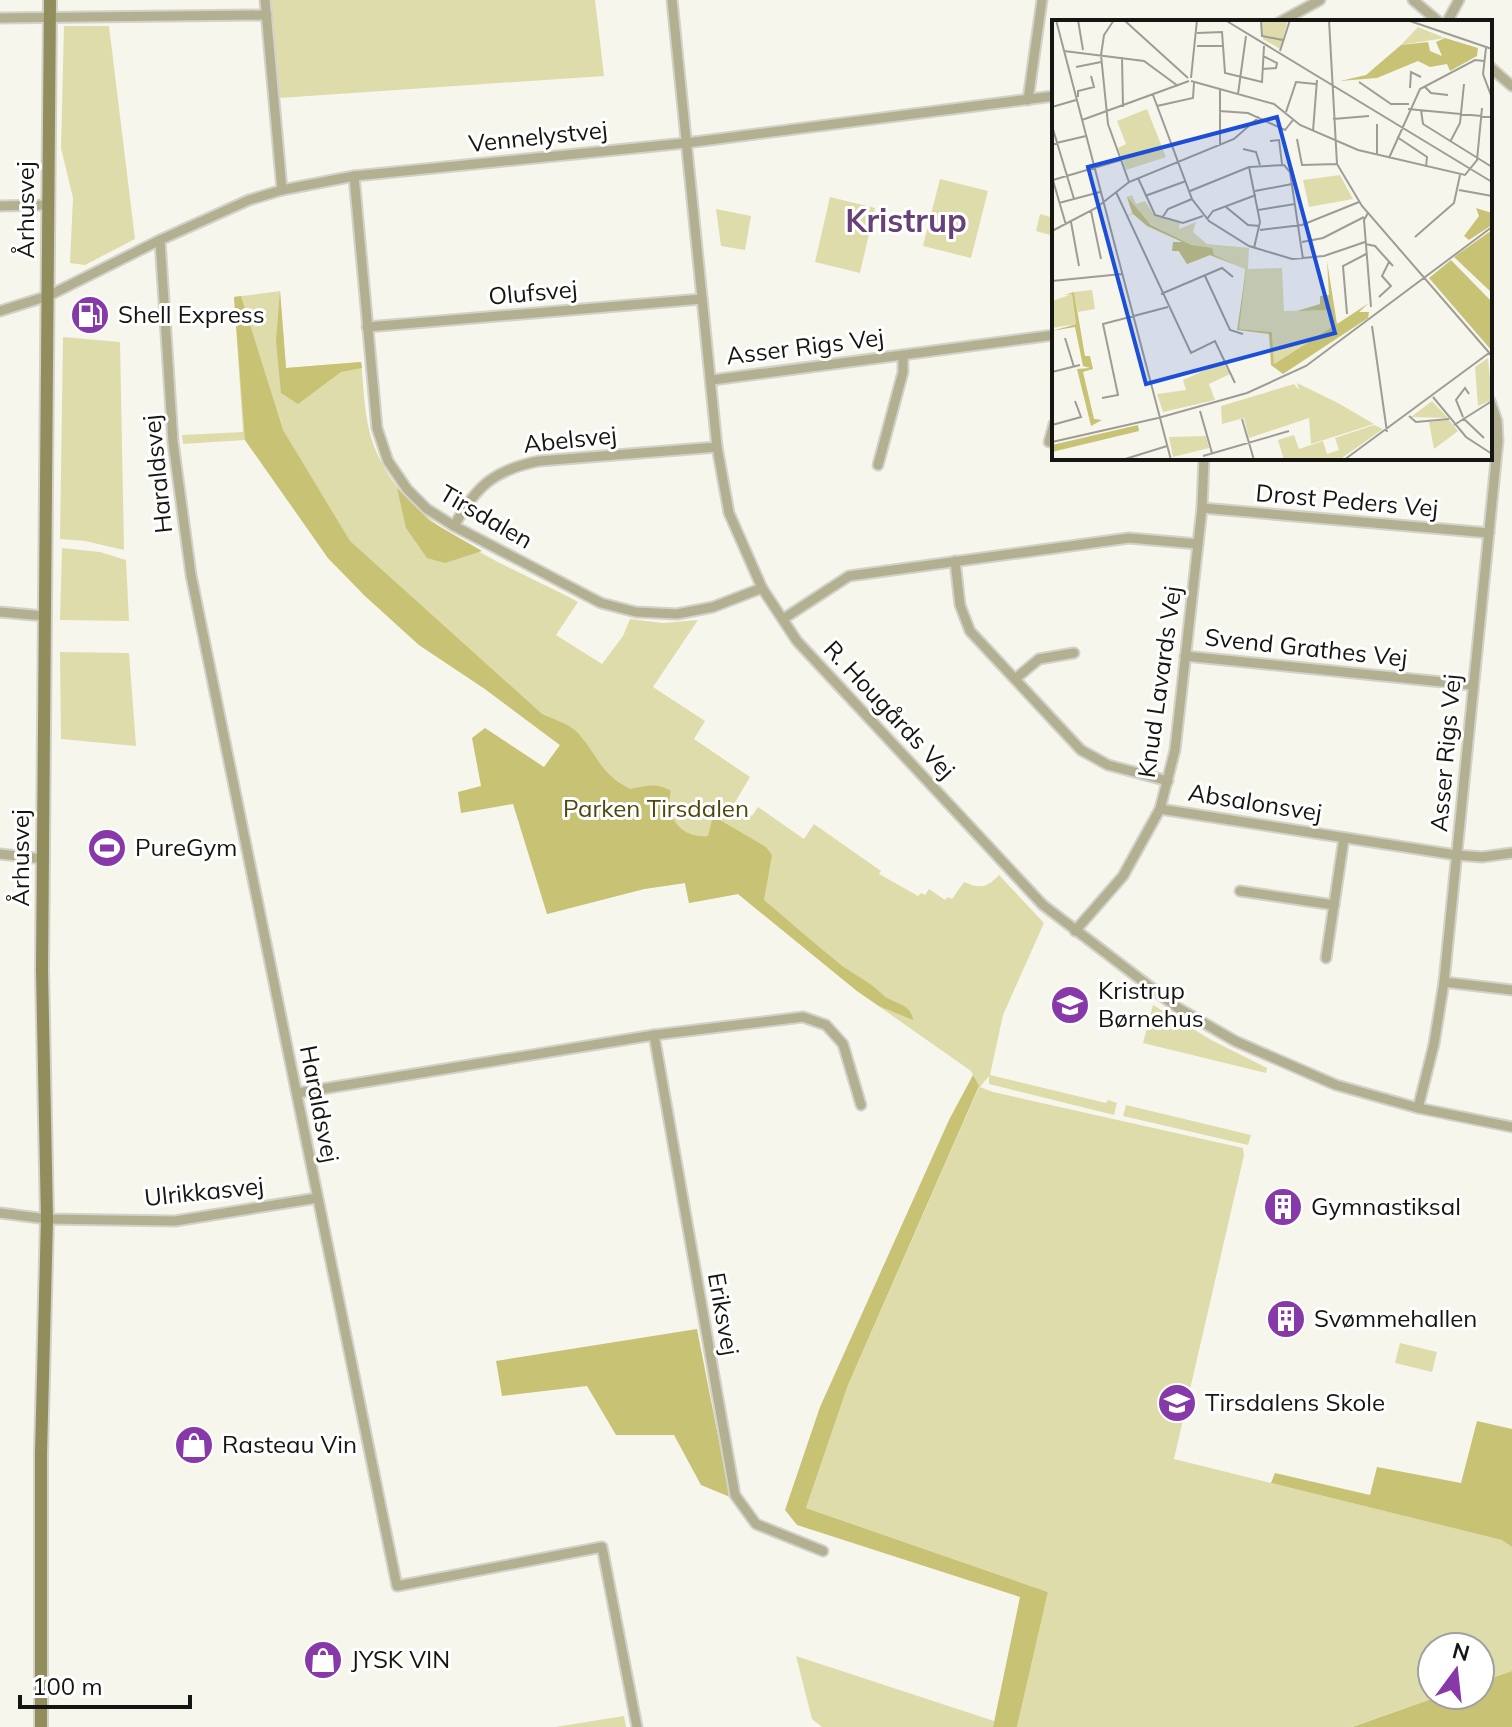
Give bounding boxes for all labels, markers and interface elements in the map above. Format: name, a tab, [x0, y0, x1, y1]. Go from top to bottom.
inset map	[1052, 20, 1492, 460]
street label: Vennelystvej	[467, 114, 609, 158]
street label: Århusvej	[10, 161, 40, 259]
district label: Kristrup	[845, 200, 967, 240]
street label: Olufsvej	[487, 273, 579, 311]
fuel station icon: Shell Express	[69, 294, 111, 336]
place label: Shell Express	[118, 299, 265, 329]
street label: Asser Rigs Vej	[724, 321, 885, 371]
street label: Haraldsvej	[136, 413, 178, 535]
street label: Abelsvej	[522, 419, 618, 459]
street label: Drost Peders Vej	[1255, 477, 1440, 523]
street label: Tirsdalen	[435, 478, 538, 555]
street label: Knud Lavards Vej	[1131, 584, 1187, 780]
street label: Svend Grathes Vej	[1203, 621, 1409, 673]
street label: R. Hougårds Vej	[818, 634, 962, 785]
street label: Asser Rigs Vej	[1423, 673, 1467, 833]
street label: Absalonsvej	[1186, 777, 1324, 827]
park label: Parken Tirsdalen	[563, 793, 749, 823]
street label: Århusvej	[5, 809, 35, 907]
sports icon: PureGym	[86, 827, 128, 869]
place label: PureGym	[135, 832, 237, 862]
place label: Kristrup Børnehus	[1098, 975, 1204, 1033]
school or university icon: Kristrup Børnehus	[1049, 984, 1091, 1026]
street label: Haraldsvej	[294, 1043, 346, 1165]
street label: Ulrikkasvej	[143, 1170, 265, 1212]
building icon: Gymnastiksal	[1262, 1186, 1304, 1228]
place label: Gymnastiksal	[1311, 1191, 1461, 1221]
street label: Eriksvej	[702, 1270, 746, 1358]
building icon: Svømmehallen	[1265, 1298, 1307, 1340]
place label: Svømmehallen	[1314, 1303, 1477, 1333]
school or university icon: Tirsdalens Skole	[1156, 1382, 1198, 1424]
place label: Tirsdalens Skole	[1205, 1387, 1385, 1417]
shop icon: Rasteau Vin	[173, 1424, 215, 1466]
place label: Rasteau Vin	[222, 1429, 357, 1459]
north arrow	[1416, 1631, 1496, 1711]
text: N	[1450, 1636, 1473, 1667]
shop icon: JYSK VIN	[302, 1639, 344, 1681]
place label: JYSK VIN	[351, 1644, 450, 1674]
scale bar	[20, 1659, 190, 1709]
text: 100 m	[32, 1671, 103, 1701]

